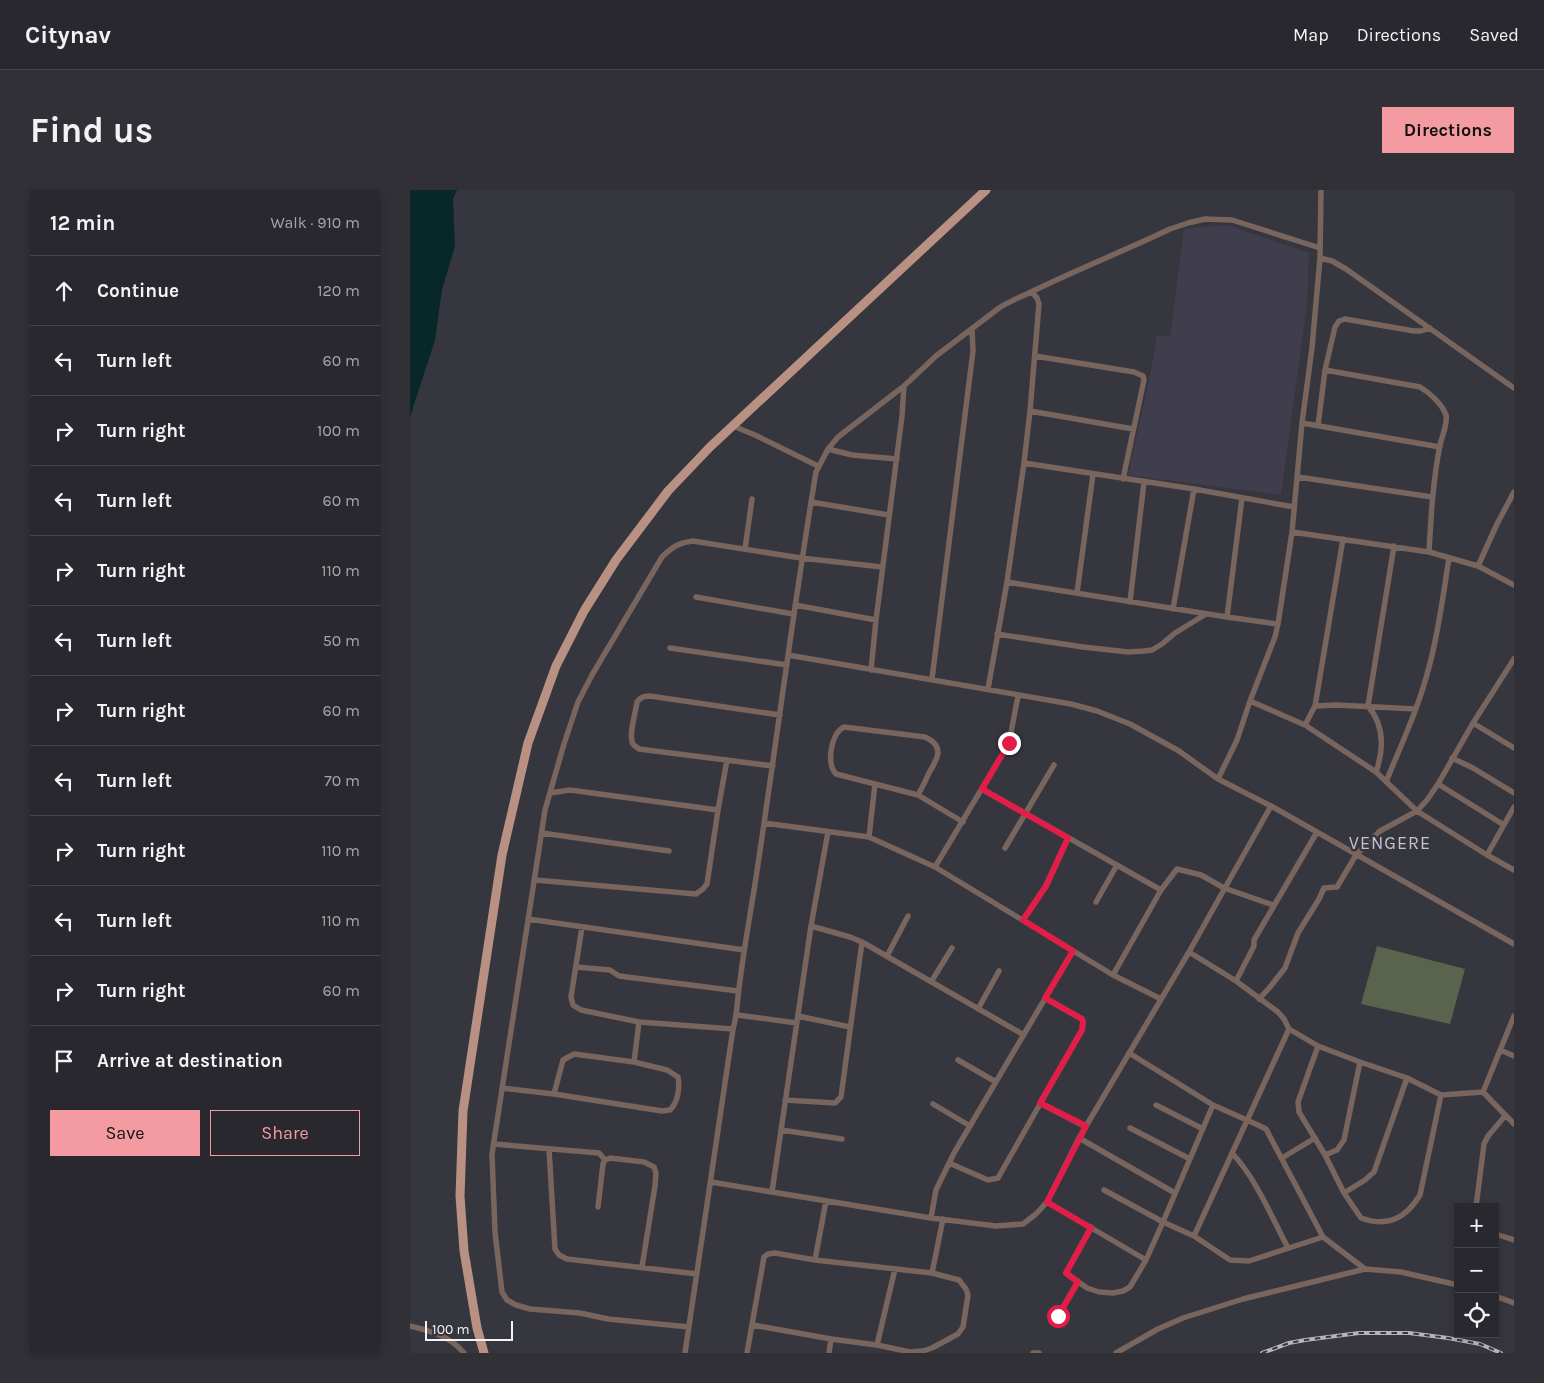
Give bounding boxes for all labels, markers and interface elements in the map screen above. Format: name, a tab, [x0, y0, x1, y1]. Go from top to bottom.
text: Citynav	[25, 21, 111, 49]
text: Map	[1293, 24, 1329, 46]
text: Directions	[1357, 24, 1441, 46]
text: Saved	[1469, 24, 1519, 46]
button: Directions	[1382, 107, 1514, 153]
text: Find us	[30, 110, 153, 151]
text: 12 min	[50, 211, 115, 235]
text: Walk · 910 m	[271, 213, 360, 232]
icon: ahead	[50, 277, 78, 305]
text: Continue	[97, 280, 179, 302]
text: 120 m	[317, 281, 360, 300]
icon: left	[50, 347, 78, 375]
text: Turn left	[97, 350, 172, 372]
text: 60 m	[323, 351, 360, 370]
icon: right	[50, 417, 78, 445]
text: Turn right	[97, 420, 186, 442]
text: 100 m	[317, 421, 360, 440]
icon: left	[50, 487, 78, 515]
text: Turn left	[97, 490, 172, 512]
text: 60 m	[323, 491, 360, 510]
icon: right	[50, 557, 78, 585]
text: Turn right	[97, 560, 186, 582]
text: 110 m	[321, 561, 360, 580]
icon: left	[50, 627, 78, 655]
text: Turn left	[97, 630, 172, 652]
text: 50 m	[323, 631, 360, 650]
icon: right	[50, 697, 78, 725]
text: Turn right	[97, 700, 186, 722]
text: 60 m	[323, 701, 360, 720]
route end	[998, 732, 1021, 755]
icon: left	[50, 767, 78, 795]
text: Turn left	[97, 770, 172, 792]
text: 70 m	[324, 771, 360, 790]
district label: VENGERE	[1349, 832, 1431, 854]
icon: right	[50, 837, 78, 865]
text: Turn right	[97, 840, 186, 862]
text: 110 m	[321, 841, 360, 860]
icon: left	[50, 907, 78, 935]
text: Turn left	[97, 910, 172, 932]
text: 110 m	[321, 911, 360, 930]
icon: right	[50, 977, 78, 1005]
text: Turn right	[97, 980, 186, 1002]
text: 60 m	[323, 981, 360, 1000]
icon: arrive	[50, 1047, 78, 1075]
text: Arrive at destination	[97, 1050, 283, 1072]
button: Save	[50, 1110, 200, 1156]
button: Share	[210, 1110, 360, 1156]
map controls	[1454, 1203, 1499, 1338]
button: +	[1454, 1203, 1499, 1248]
button: −	[1454, 1248, 1499, 1293]
button: locate	[1454, 1293, 1499, 1338]
route start	[1047, 1305, 1070, 1328]
scale bar	[425, 1318, 512, 1341]
text: 100 m	[432, 1321, 470, 1338]

